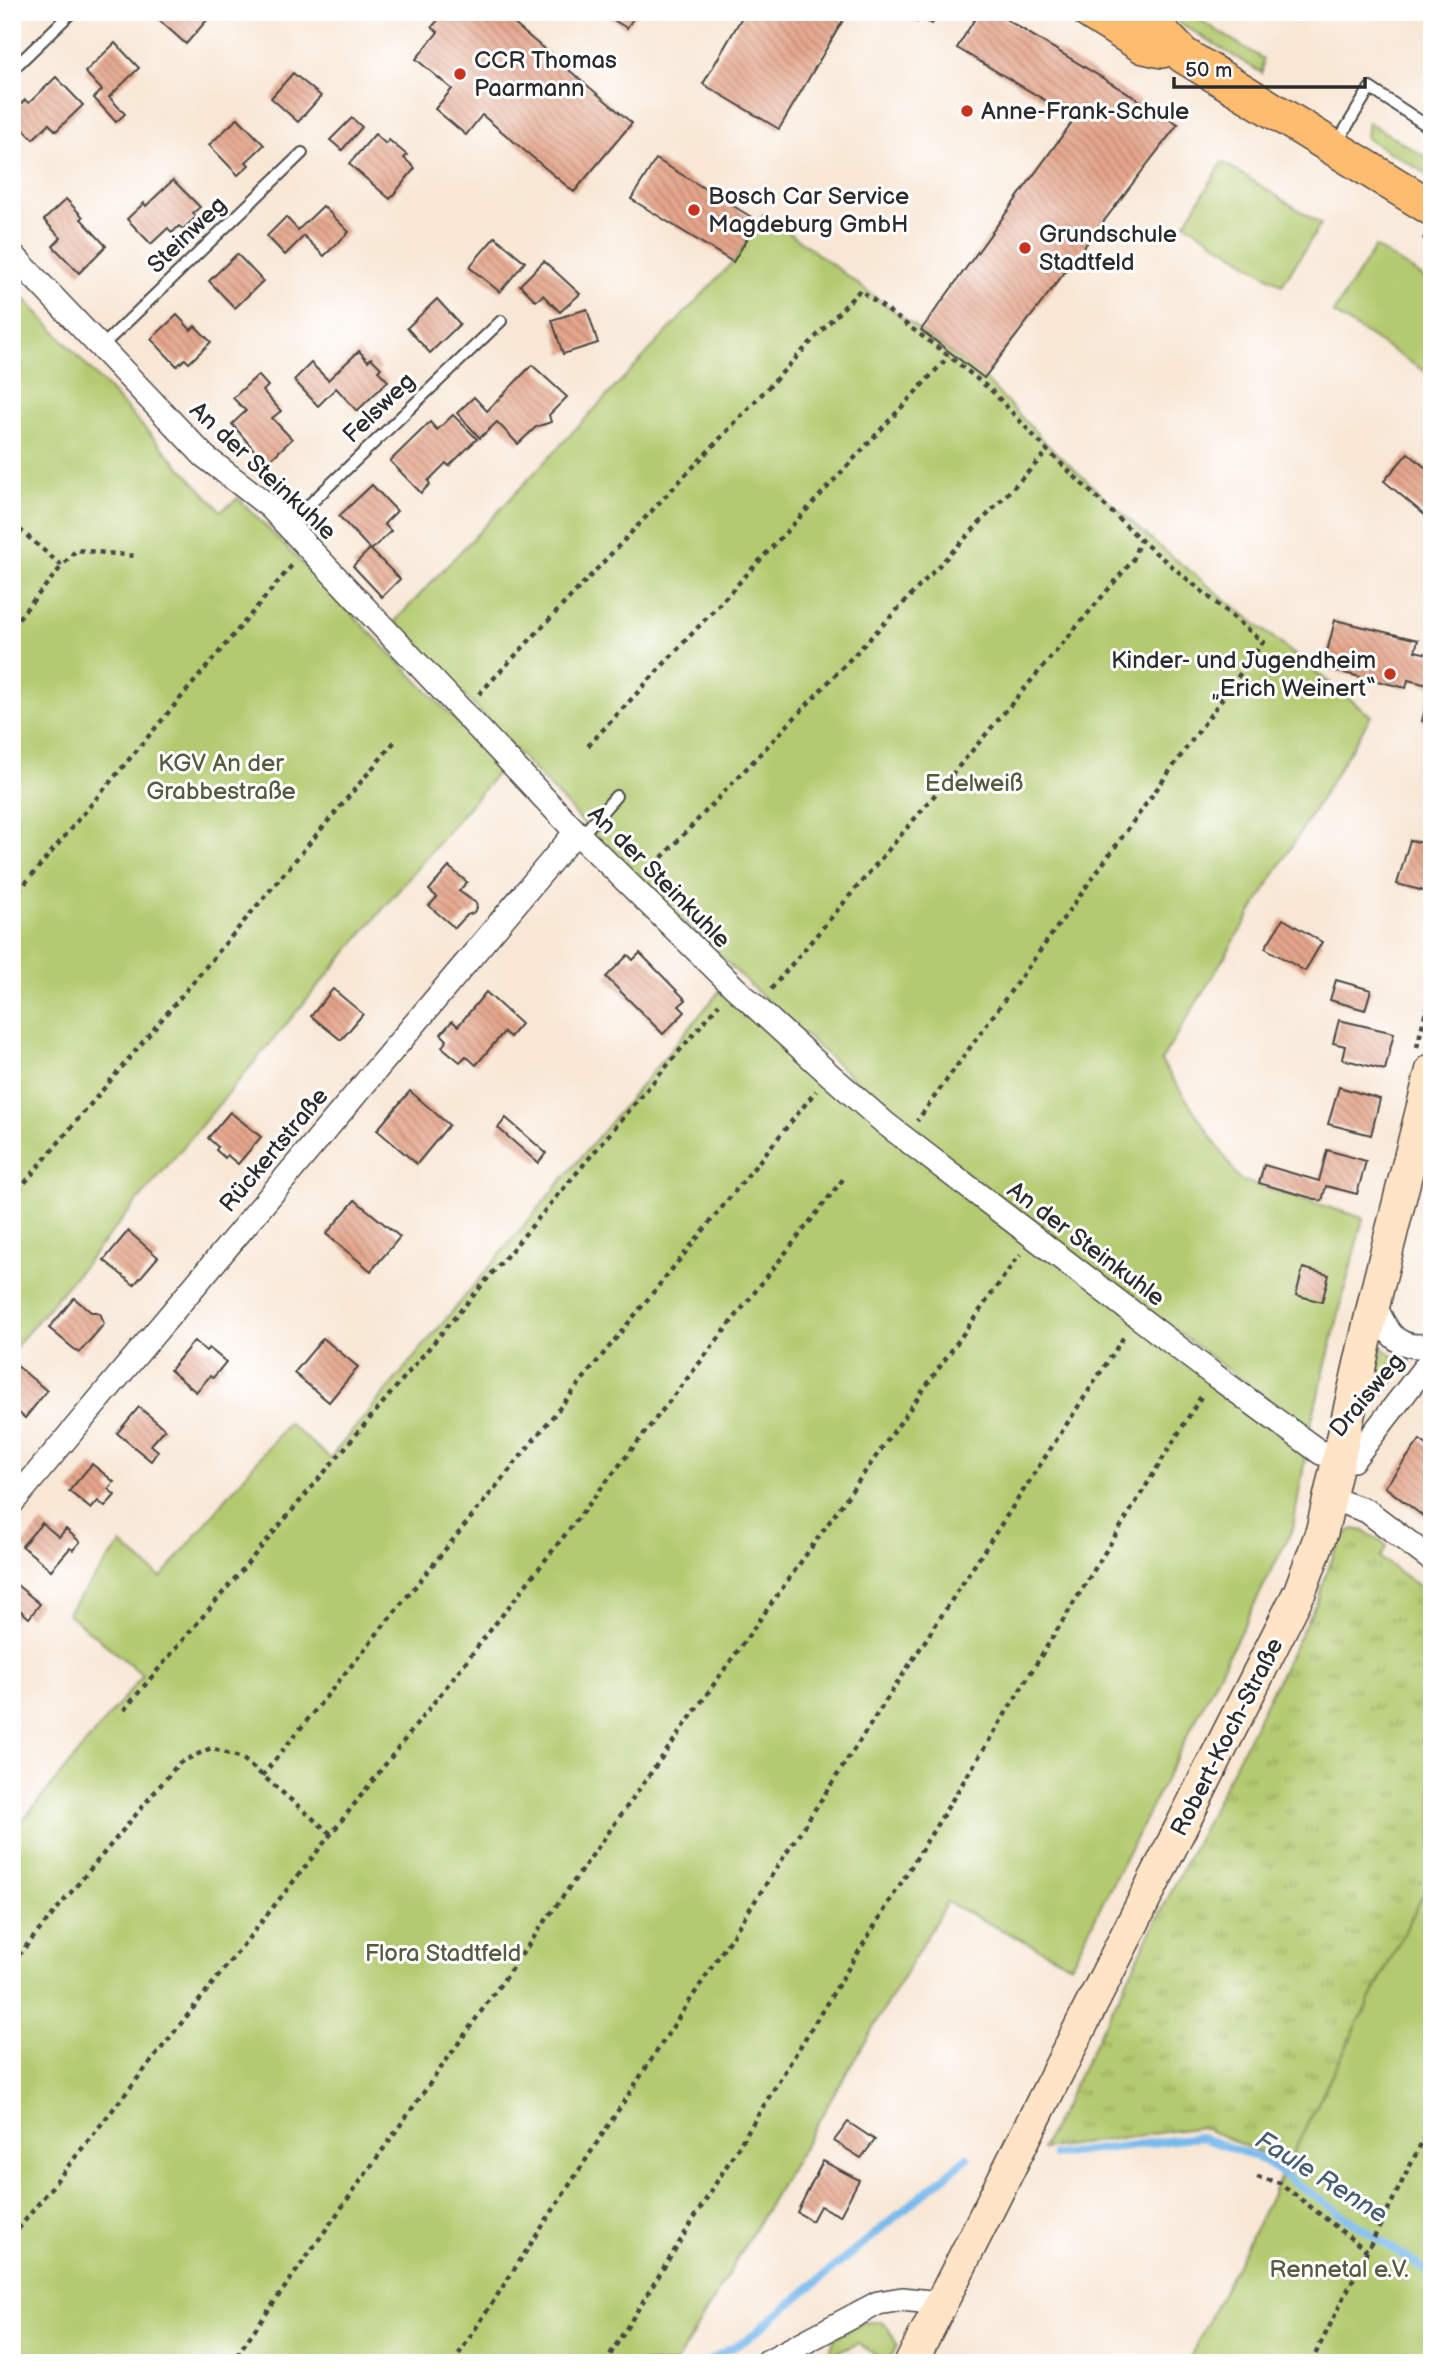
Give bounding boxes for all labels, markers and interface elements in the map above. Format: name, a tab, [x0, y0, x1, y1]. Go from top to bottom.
place label: CCR Thomas Paarmann	[474, 46, 617, 103]
scale bar	[1174, 46, 1365, 90]
text: 50 m	[1185, 58, 1232, 83]
marker: CCR Thomas Paarmann	[452, 66, 468, 82]
place label: Anne-Frank-Schule	[981, 97, 1189, 126]
marker: Anne-Frank-Schule	[959, 103, 975, 119]
place label: Bosch Car Service Magdeburg GmbH	[708, 182, 909, 239]
street label: Steinweg	[142, 190, 232, 280]
marker: Bosch Car Service Magdeburg GmbH	[686, 202, 702, 218]
place label: Grundschule Stadtfeld	[1039, 220, 1177, 277]
marker: Grundschule Stadtfeld	[1017, 240, 1033, 256]
street label: Felsweg	[337, 367, 421, 449]
street label: An der Steinkuhle	[184, 396, 342, 546]
place label: Kinder- und Jugendheim „Erich Weinert“	[1111, 646, 1376, 703]
marker: Kinder- und Jugendheim „Erich Weinert“	[1382, 666, 1398, 682]
park label: KGV An der Grabbestraße	[146, 749, 296, 806]
park label: Edelweiß	[925, 769, 1023, 798]
street label: An der Steinkuhle	[582, 800, 736, 954]
street label: Rückertstraße	[214, 1082, 334, 1218]
street label: An der Steinkuhle	[1002, 1175, 1170, 1313]
street label: Draisweg	[1324, 1347, 1410, 1443]
street label: Robert-Koch-Straße	[1164, 1633, 1290, 1841]
park label: Flora Stadtfeld	[365, 1939, 521, 1968]
water label: Faule Renne	[1249, 2125, 1393, 2231]
park label: Rennetal e.V.	[1269, 2255, 1409, 2284]

